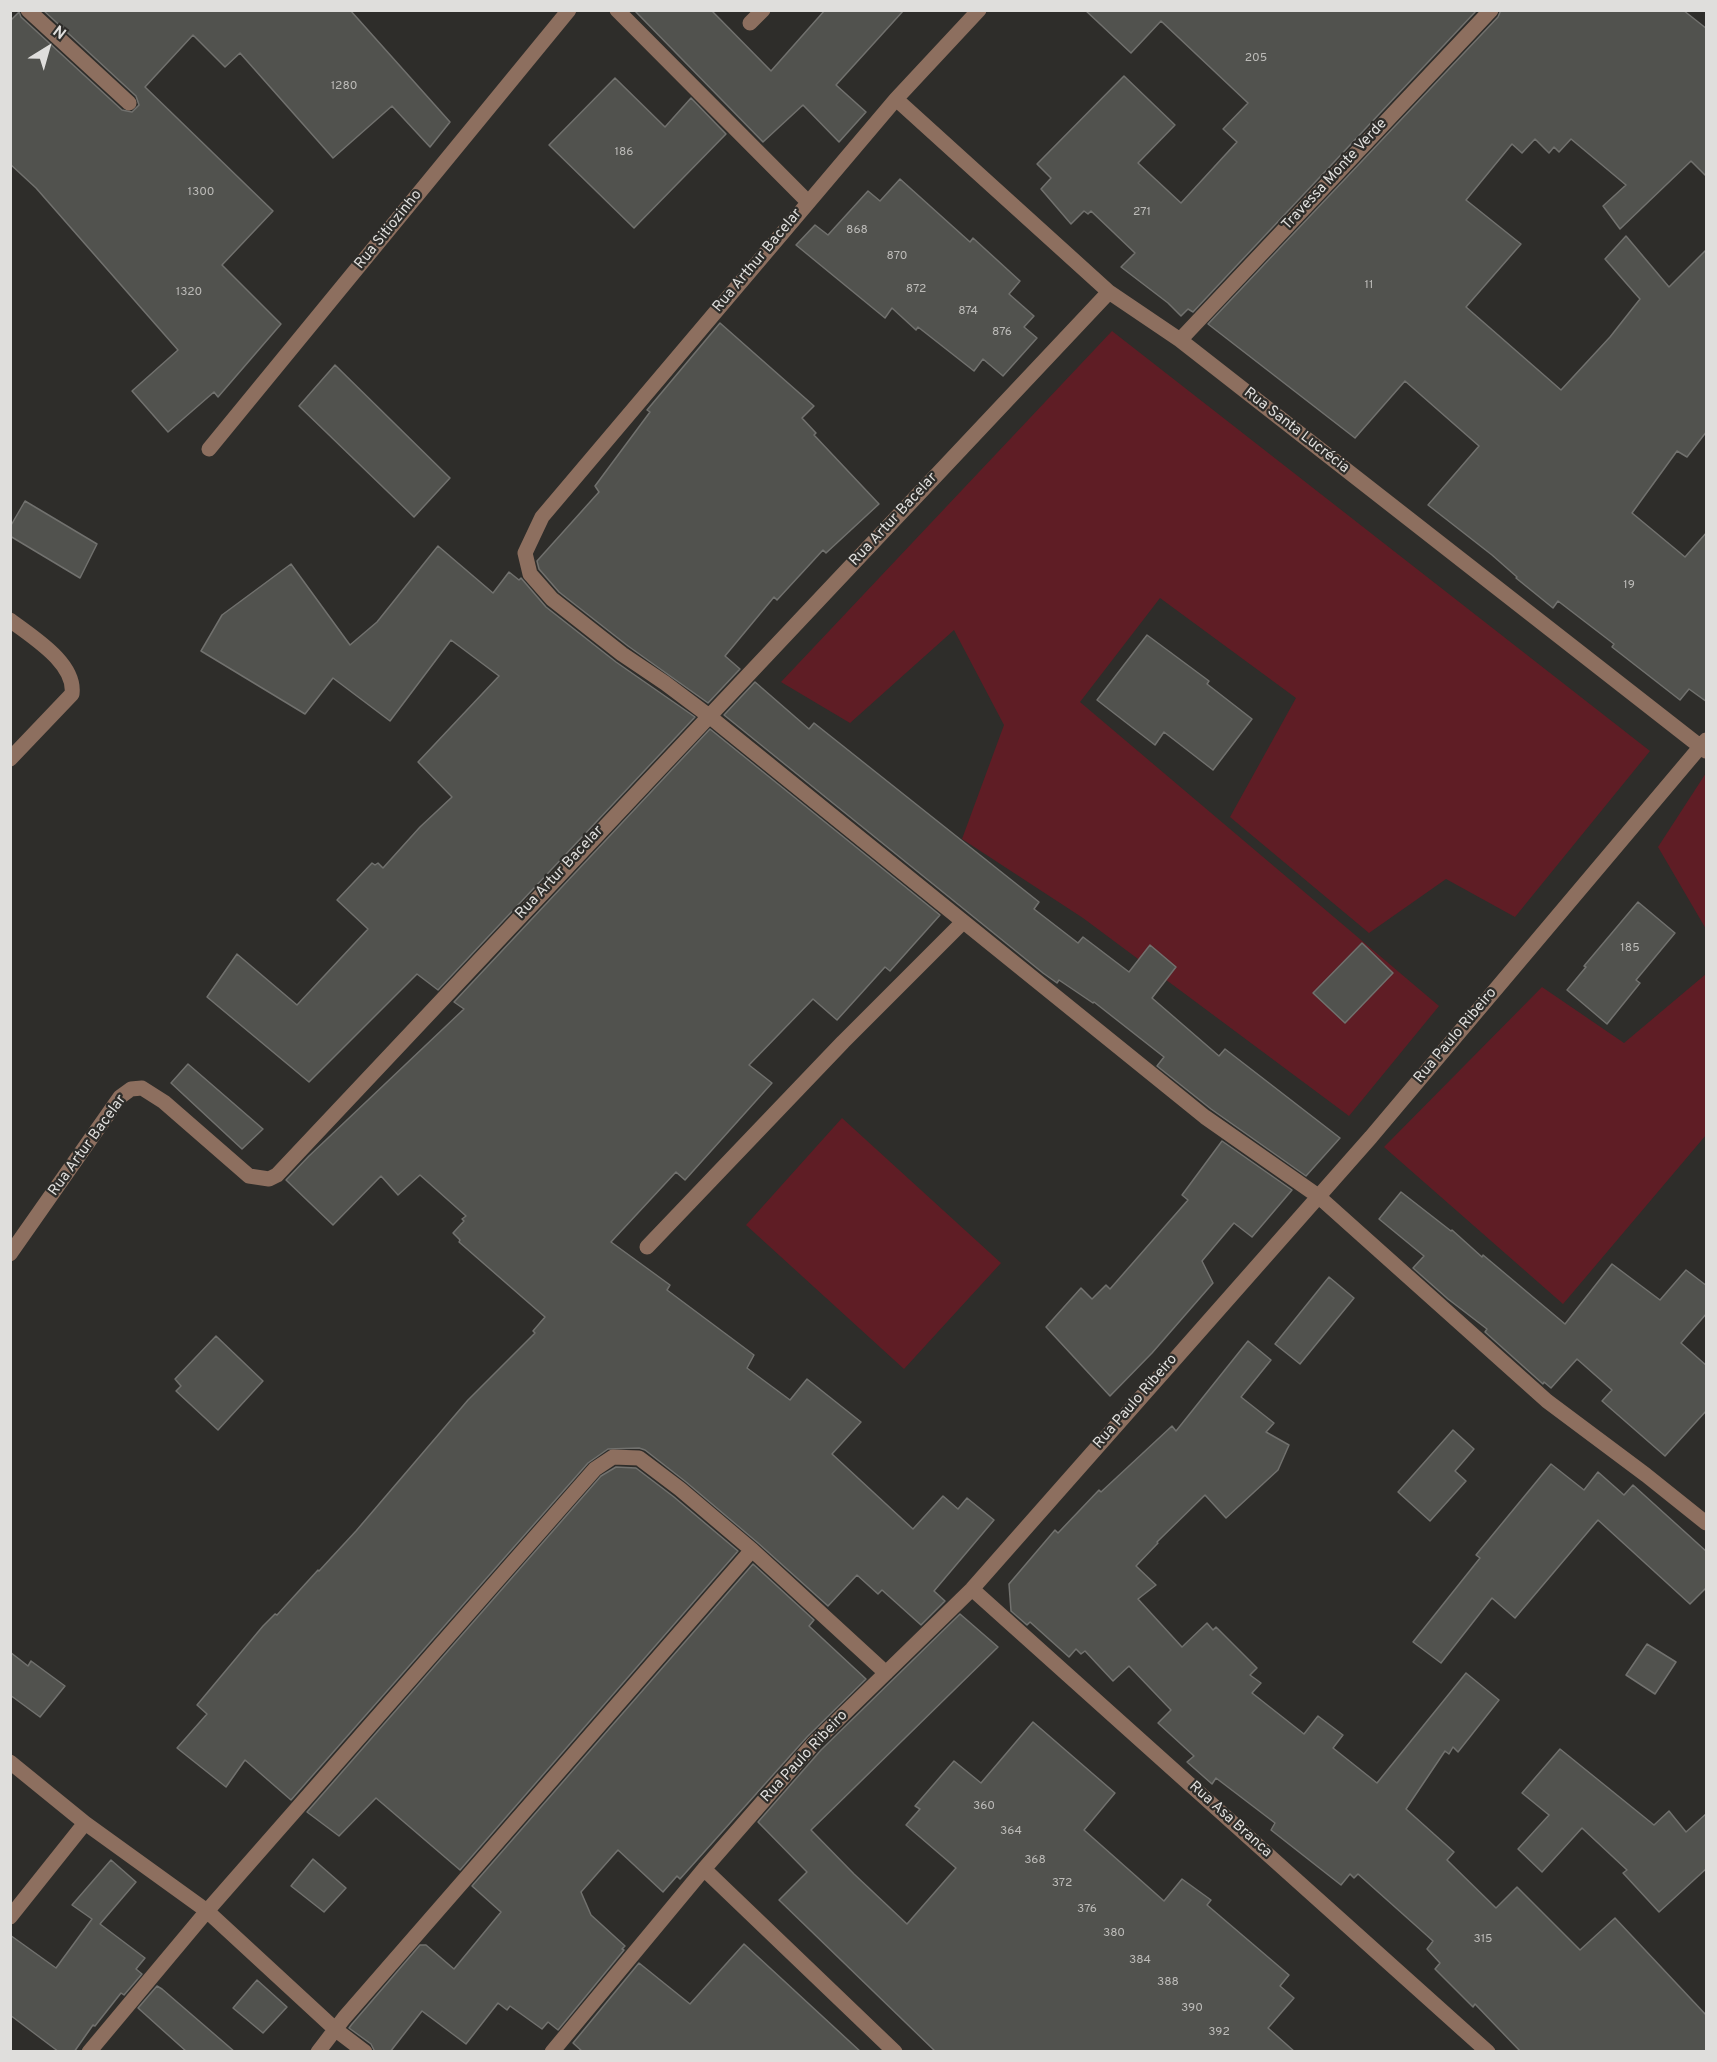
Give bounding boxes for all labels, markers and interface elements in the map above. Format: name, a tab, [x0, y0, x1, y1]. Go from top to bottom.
north arrow	[18, 18, 78, 78]
text: N	[48, 22, 69, 45]
house number: 205	[1245, 52, 1267, 66]
house number: 1280	[331, 80, 357, 94]
street label: Travessa Monte Verde	[1279, 115, 1391, 235]
house number: 186	[615, 146, 633, 160]
house number: 1300	[188, 186, 214, 200]
street label: Rua Sitiozinho	[352, 187, 426, 273]
street label: Rua Arthur Bacelar	[710, 206, 806, 316]
house number: 271	[1133, 206, 1151, 220]
house number: 868	[846, 224, 868, 238]
house number: 870	[887, 250, 907, 264]
house number: 11	[1365, 279, 1373, 293]
house number: 872	[906, 283, 926, 297]
house number: 1320	[176, 286, 202, 300]
house number: 874	[958, 305, 978, 319]
house number: 876	[992, 326, 1012, 340]
street label: Rua Santa Lucrécia	[1240, 384, 1352, 478]
street label: Rua Artur Bacelar	[846, 470, 942, 570]
house number: 19	[1623, 579, 1635, 593]
street label: Rua Artur Bacelar	[512, 823, 608, 923]
house number: 185	[1620, 942, 1640, 956]
street label: Rua Paulo Ribeiro	[1411, 985, 1501, 1087]
street label: Rua Artur Bacelar	[45, 1092, 131, 1200]
street label: Rua Paulo Ribeiro	[1090, 1351, 1182, 1453]
street label: Rua Paulo Ribeiro	[758, 1707, 852, 1807]
street label: Rua Asa Branca	[1185, 1778, 1275, 1862]
house number: 360	[973, 1800, 995, 1814]
house number: 364	[1000, 1825, 1022, 1839]
house number: 368	[1024, 1854, 1046, 1868]
house number: 372	[1052, 1877, 1072, 1891]
house number: 376	[1077, 1903, 1097, 1917]
house number: 380	[1103, 1927, 1125, 1941]
house number: 315	[1473, 1933, 1493, 1947]
house number: 384	[1129, 1954, 1151, 1968]
house number: 388	[1157, 1976, 1179, 1990]
house number: 390	[1181, 2002, 1203, 2016]
house number: 392	[1208, 2026, 1230, 2040]

